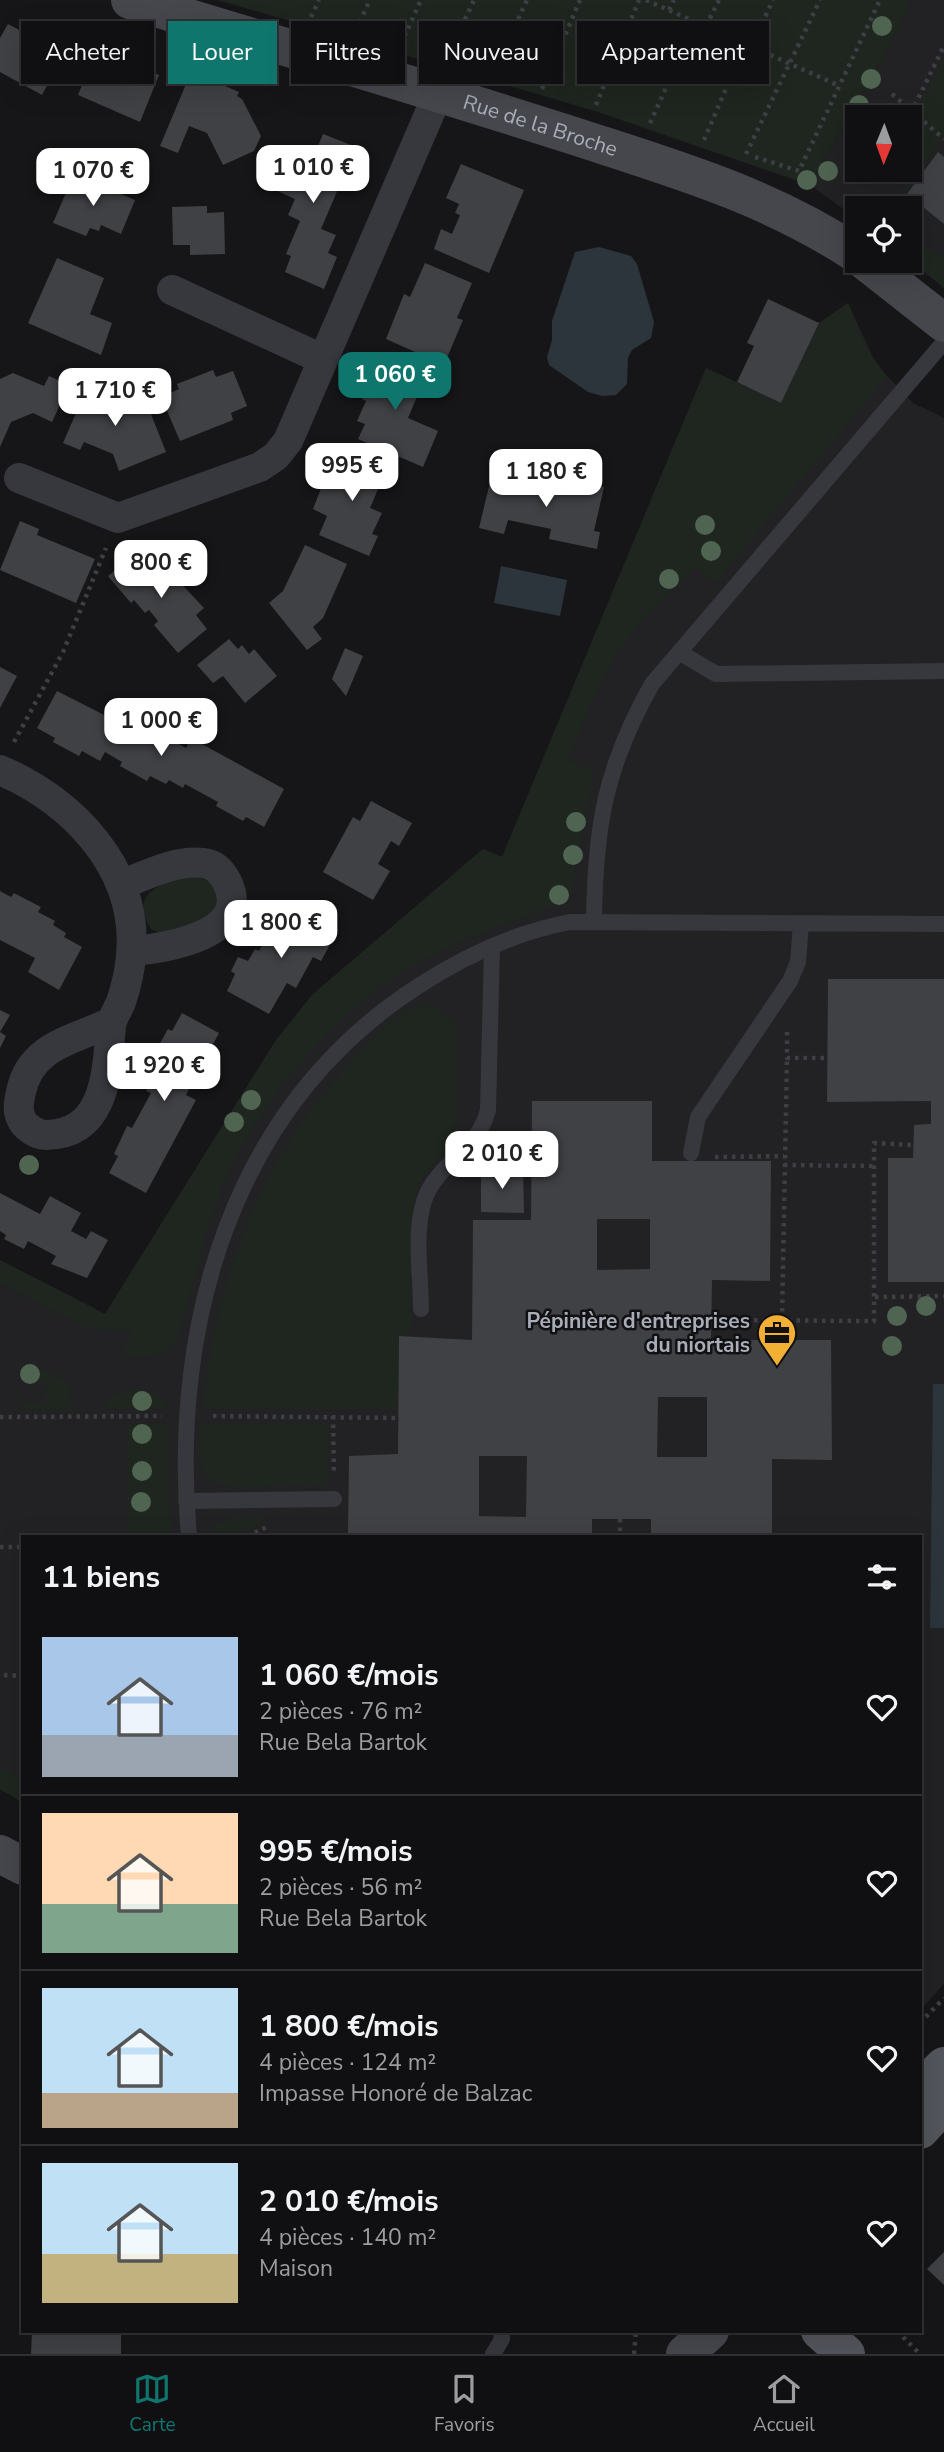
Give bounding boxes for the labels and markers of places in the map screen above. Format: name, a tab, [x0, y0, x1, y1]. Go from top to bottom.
pin: 1 010 €	[248, 146, 378, 205]
pin: 1 070 €	[28, 148, 158, 208]
pin: 1 060 €	[330, 352, 460, 412]
pin: 1 710 €	[50, 368, 180, 428]
pin: 995 €	[303, 444, 401, 503]
pin: 1 180 €	[481, 449, 611, 509]
pin: 800 €	[112, 540, 210, 600]
pin: 1 000 €	[96, 698, 226, 758]
pin: 1 800 €	[216, 900, 346, 960]
pin: 1 920 €	[99, 1044, 229, 1103]
pin: 2 010 €	[437, 1132, 567, 1191]
place label: Pépinière d'entreprises du niortais	[526, 1307, 750, 1359]
office icon: Pépinière d'entreprises du niortais	[756, 1312, 798, 1367]

